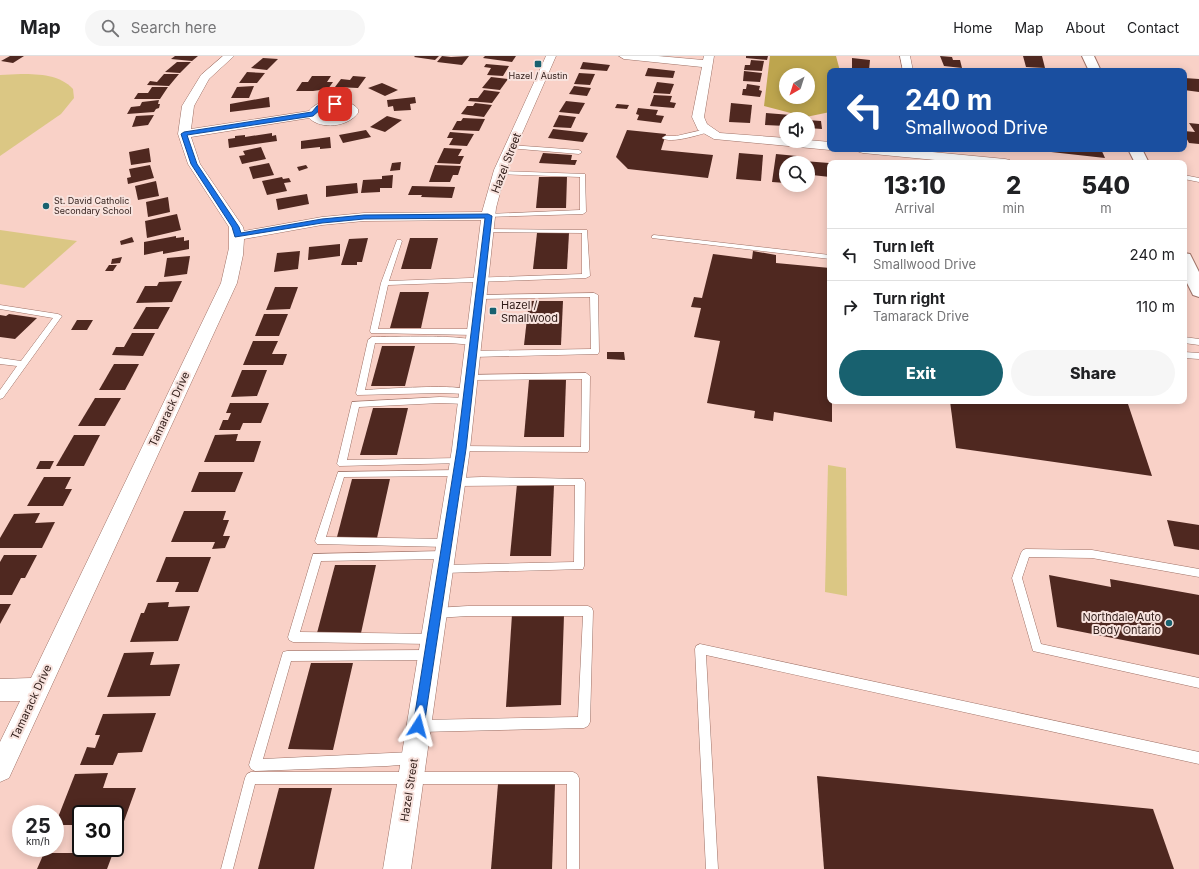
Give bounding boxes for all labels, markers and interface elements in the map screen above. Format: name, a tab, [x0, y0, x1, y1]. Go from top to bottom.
search box	[85, 10, 365, 46]
text: Map	[20, 16, 61, 39]
icon: search	[99, 17, 121, 39]
text: Search here	[131, 18, 216, 37]
text: Home	[953, 19, 992, 36]
text: Map	[1014, 19, 1044, 36]
text: About	[1066, 19, 1105, 36]
text: Contact	[1127, 19, 1179, 36]
marker: Hazel / Austin	[533, 59, 543, 69]
north arrow	[779, 68, 815, 104]
map controls	[779, 68, 815, 192]
place label: Hazel / Austin	[508, 70, 568, 81]
text: 240 m	[905, 83, 992, 117]
icon: left	[839, 84, 891, 136]
pin	[318, 87, 352, 121]
icon: arrive	[324, 93, 346, 115]
button: sound	[779, 112, 815, 148]
text: Smallwood Drive	[905, 117, 1048, 138]
street label: Hazel Street	[488, 130, 524, 195]
button: search	[779, 156, 815, 192]
text: 13:10	[884, 171, 946, 200]
text: 2	[1006, 171, 1021, 200]
text: 540	[1081, 171, 1130, 200]
place label: St. David Catholic Secondary School	[54, 195, 132, 216]
text: Arrival	[895, 200, 935, 216]
text: min	[1002, 200, 1025, 216]
text: m	[1100, 200, 1112, 216]
marker: St. David Catholic Secondary School	[41, 201, 51, 211]
text: Turn left	[873, 237, 934, 256]
icon: left	[839, 244, 861, 266]
text: 240 m	[1130, 245, 1175, 264]
text: Smallwood Drive	[873, 256, 976, 272]
text: Turn right	[873, 289, 945, 308]
icon: right	[839, 296, 861, 318]
text: 110 m	[1136, 297, 1175, 316]
place label: Hazel / Smallwood	[501, 298, 558, 325]
marker: Hazel / Smallwood	[488, 306, 498, 316]
text: Tamarack Drive	[873, 308, 969, 324]
button: Exit	[839, 350, 1003, 396]
button: Share	[1011, 350, 1175, 396]
street label: Tamarack Drive	[145, 369, 193, 449]
place label: Northdale Auto Body Ontario	[1082, 610, 1161, 637]
marker: Northdale Auto Body Ontario	[1164, 618, 1174, 628]
street label: Tamarack Drive	[7, 662, 55, 742]
position arrow	[397, 705, 439, 747]
street label: Hazel Street	[397, 757, 421, 822]
speed limit sign: 30	[72, 805, 124, 857]
text: 25	[25, 814, 51, 838]
text: km/h	[26, 835, 50, 847]

